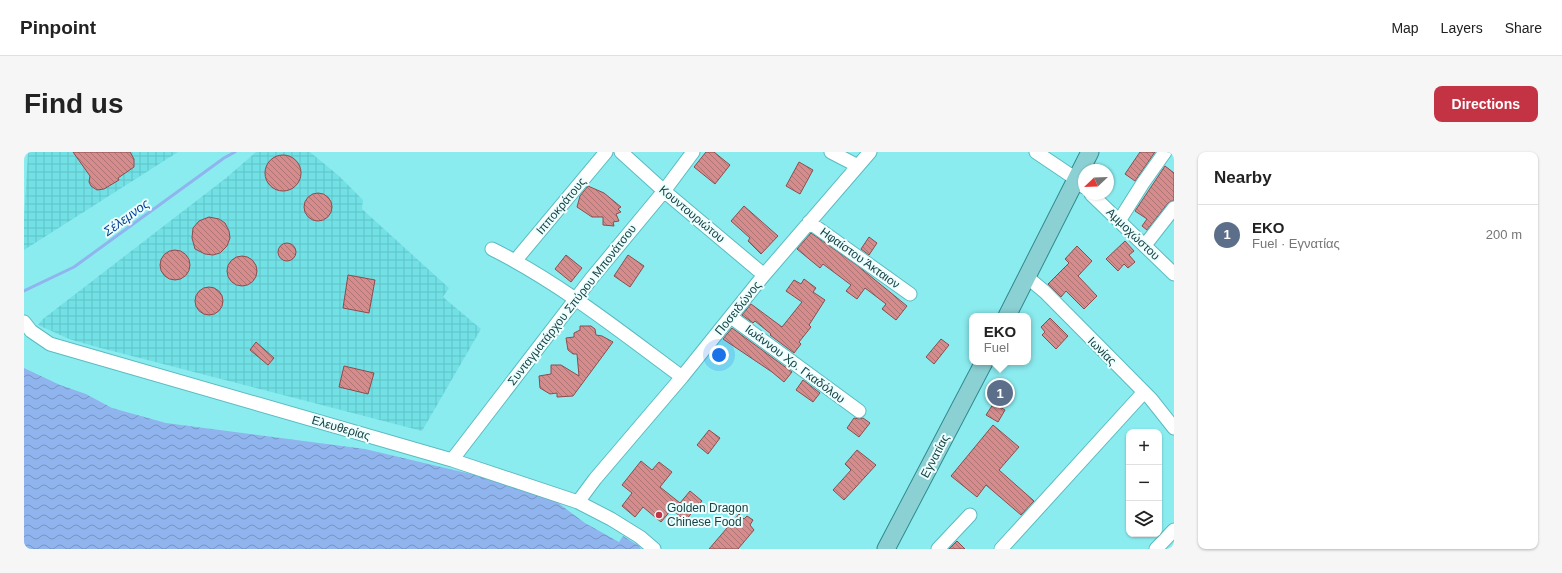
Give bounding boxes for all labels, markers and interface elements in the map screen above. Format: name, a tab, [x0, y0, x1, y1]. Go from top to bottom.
text: Pinpoint	[20, 17, 96, 38]
text: Map	[1391, 20, 1419, 36]
text: Layers	[1441, 20, 1483, 36]
text: Share	[1505, 20, 1542, 36]
button: Directions	[1434, 86, 1538, 122]
text: Find us	[24, 88, 124, 119]
north arrow	[1078, 164, 1114, 200]
text: Nearby	[1214, 168, 1272, 187]
street label: Ιπποκράτους	[533, 175, 589, 237]
street label: Κουντουριώτου	[656, 182, 728, 246]
water label: Σέλεμνος	[100, 195, 153, 240]
street label: Αμμοχώστου	[1103, 205, 1163, 263]
text: EKO	[1252, 219, 1285, 236]
street label: Συνταγματάρχου Σπύρου Μπονάτσου	[505, 222, 639, 388]
street label: Ηφαίστου Άκταιον	[818, 224, 902, 292]
text: 1	[1223, 227, 1231, 242]
text: 200 m	[1486, 227, 1522, 242]
text: Fuel · Εγνατίας	[1252, 236, 1340, 251]
street label: Ποσειδώνος	[712, 278, 764, 338]
popup	[969, 313, 1031, 365]
street label: Ιωάννου Χρ. Γκαδόλου	[742, 322, 848, 406]
text: EKO	[984, 323, 1016, 340]
street label: Ιωνίας	[1085, 334, 1119, 368]
text: Fuel	[984, 340, 1009, 355]
your location	[709, 345, 729, 365]
pin: 1	[987, 378, 1013, 408]
street label: Ελευθερίας	[310, 413, 372, 443]
map controls	[1126, 429, 1162, 537]
button: +	[1126, 429, 1162, 465]
street label: Εγνατίας	[918, 432, 952, 480]
button: −	[1126, 465, 1162, 501]
place label: Golden Dragon Chinese Food	[667, 501, 748, 529]
button: layers	[1126, 501, 1162, 537]
marker: Golden Dragon Chinese Food	[654, 510, 664, 520]

